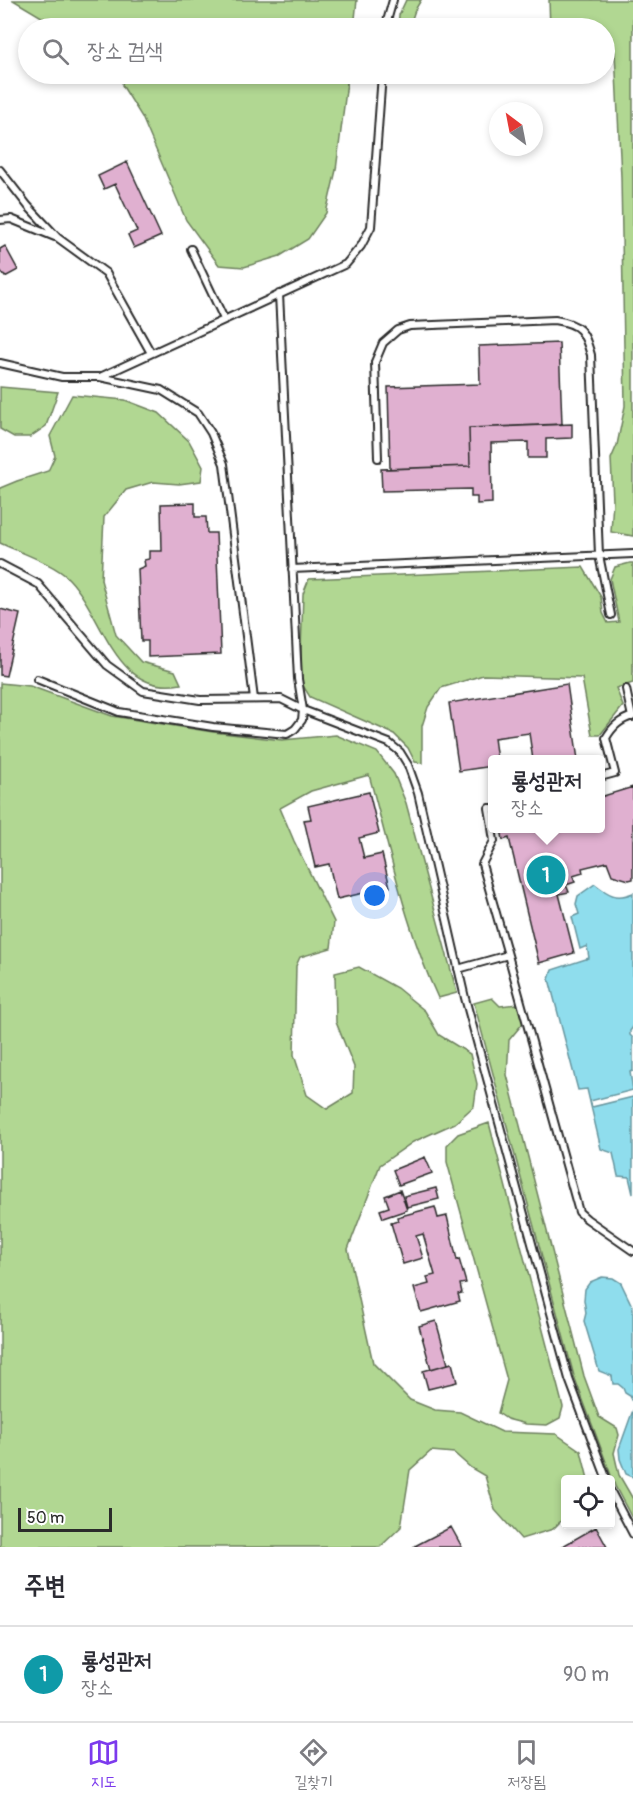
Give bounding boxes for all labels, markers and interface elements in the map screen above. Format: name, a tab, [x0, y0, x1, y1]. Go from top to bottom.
search box	[18, 18, 615, 84]
icon: search	[39, 35, 72, 68]
text: 장소 검색	[87, 37, 163, 65]
north arrow	[489, 102, 543, 156]
popup	[488, 755, 605, 833]
text: 룡성관저	[511, 767, 582, 795]
text: 장소	[511, 795, 543, 820]
pin: 1	[526, 852, 566, 898]
your location	[360, 881, 389, 910]
map controls	[561, 1475, 615, 1529]
button: locate	[561, 1475, 615, 1529]
scale bar	[18, 1505, 112, 1532]
text: 50 m	[27, 1508, 64, 1528]
text: 주변	[24, 1570, 66, 1602]
text: 룡성관저	[81, 1647, 152, 1675]
text: 1	[40, 1662, 47, 1687]
text: 90 m	[563, 1662, 609, 1687]
text: 장소	[81, 1675, 113, 1700]
tab: 지도	[87, 1736, 120, 1792]
tab: 길찾기	[294, 1736, 333, 1792]
tab: 저장됨	[507, 1736, 546, 1792]

